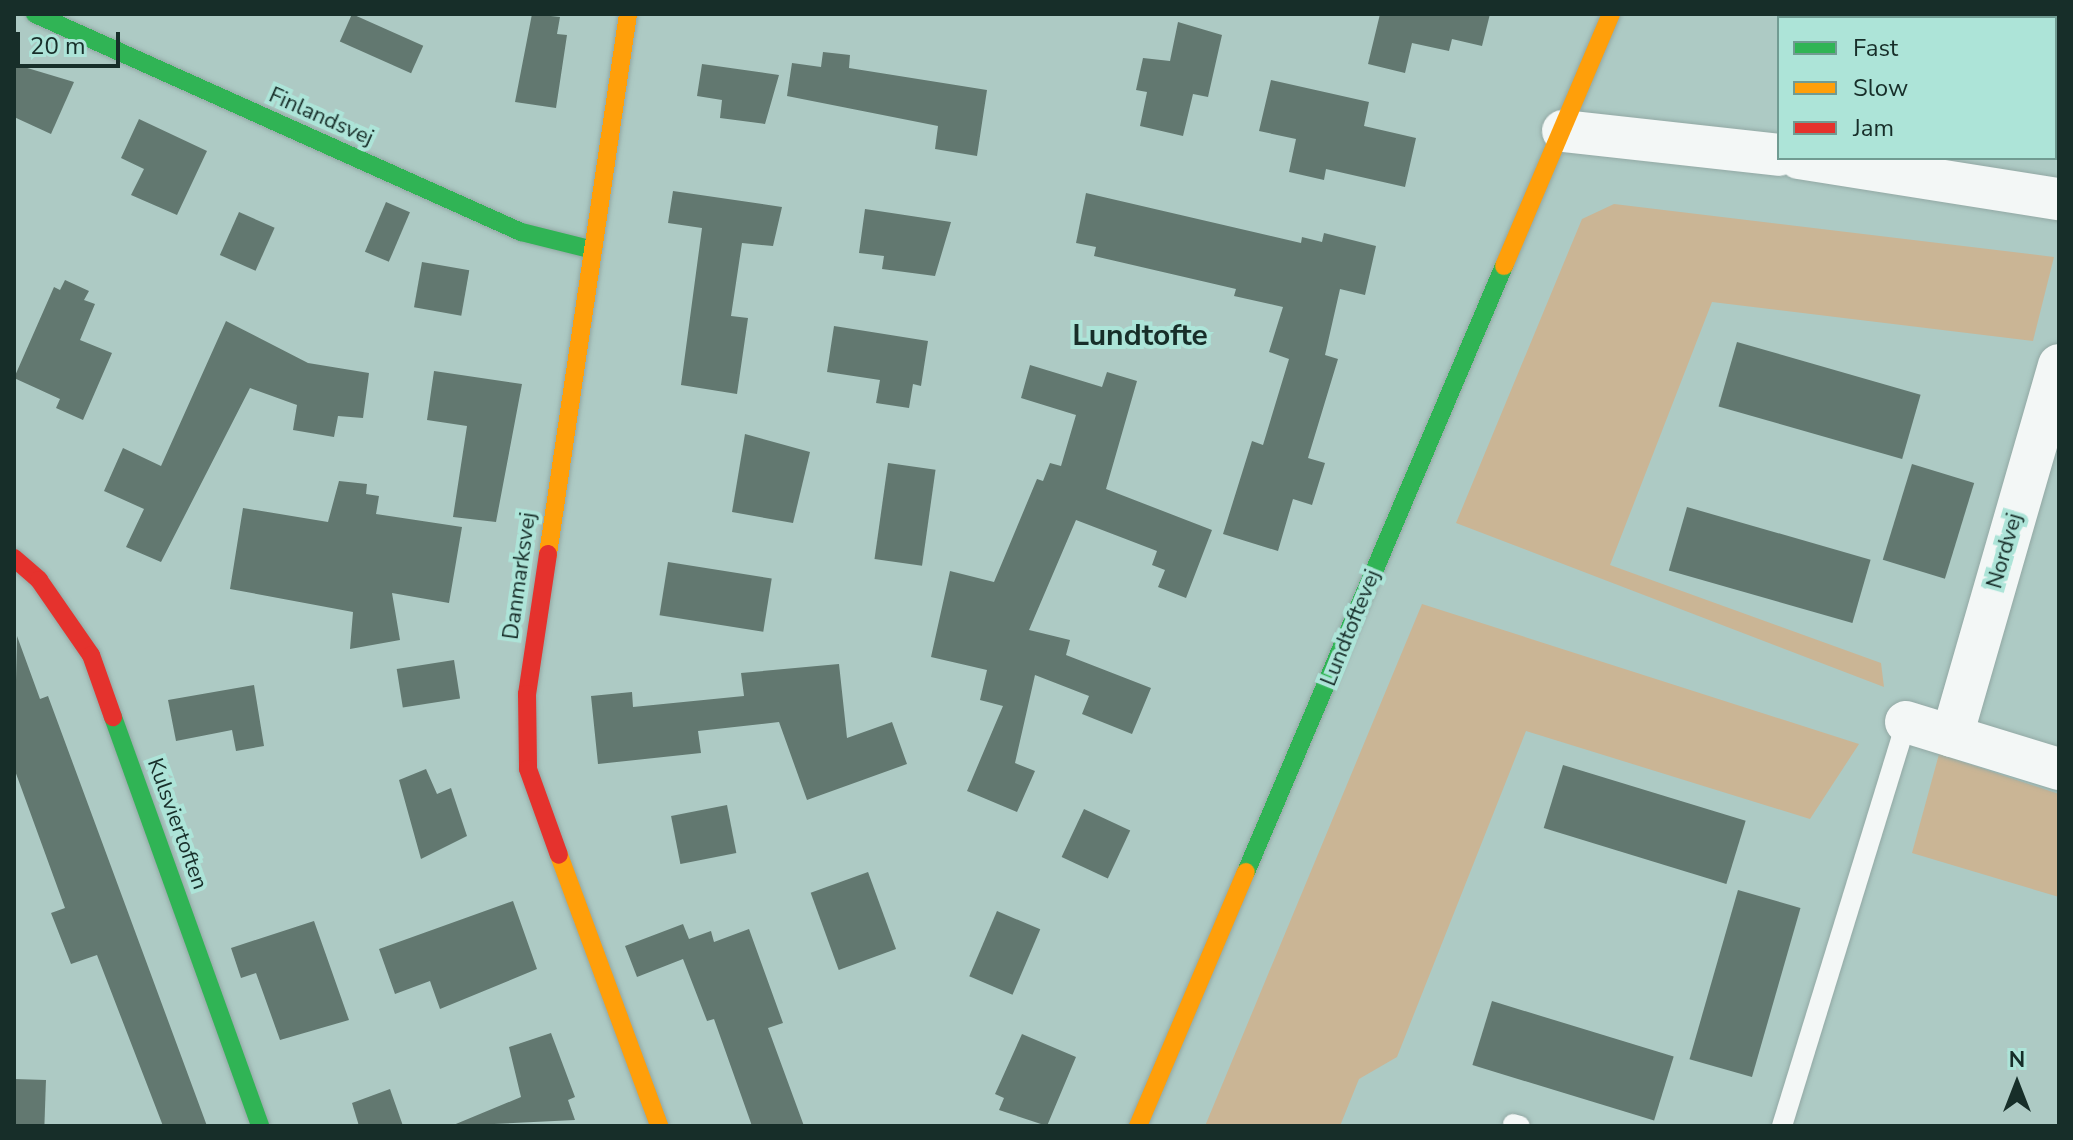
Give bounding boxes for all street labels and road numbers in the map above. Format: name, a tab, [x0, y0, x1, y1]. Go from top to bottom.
street label: Finlandsvej	[265, 82, 377, 152]
street label: Nordvej	[1982, 510, 2028, 592]
street label: Danmarksvej	[498, 511, 542, 641]
street label: Lundtoftevej	[1316, 566, 1386, 690]
street label: Kulsviertoften	[141, 755, 213, 893]

